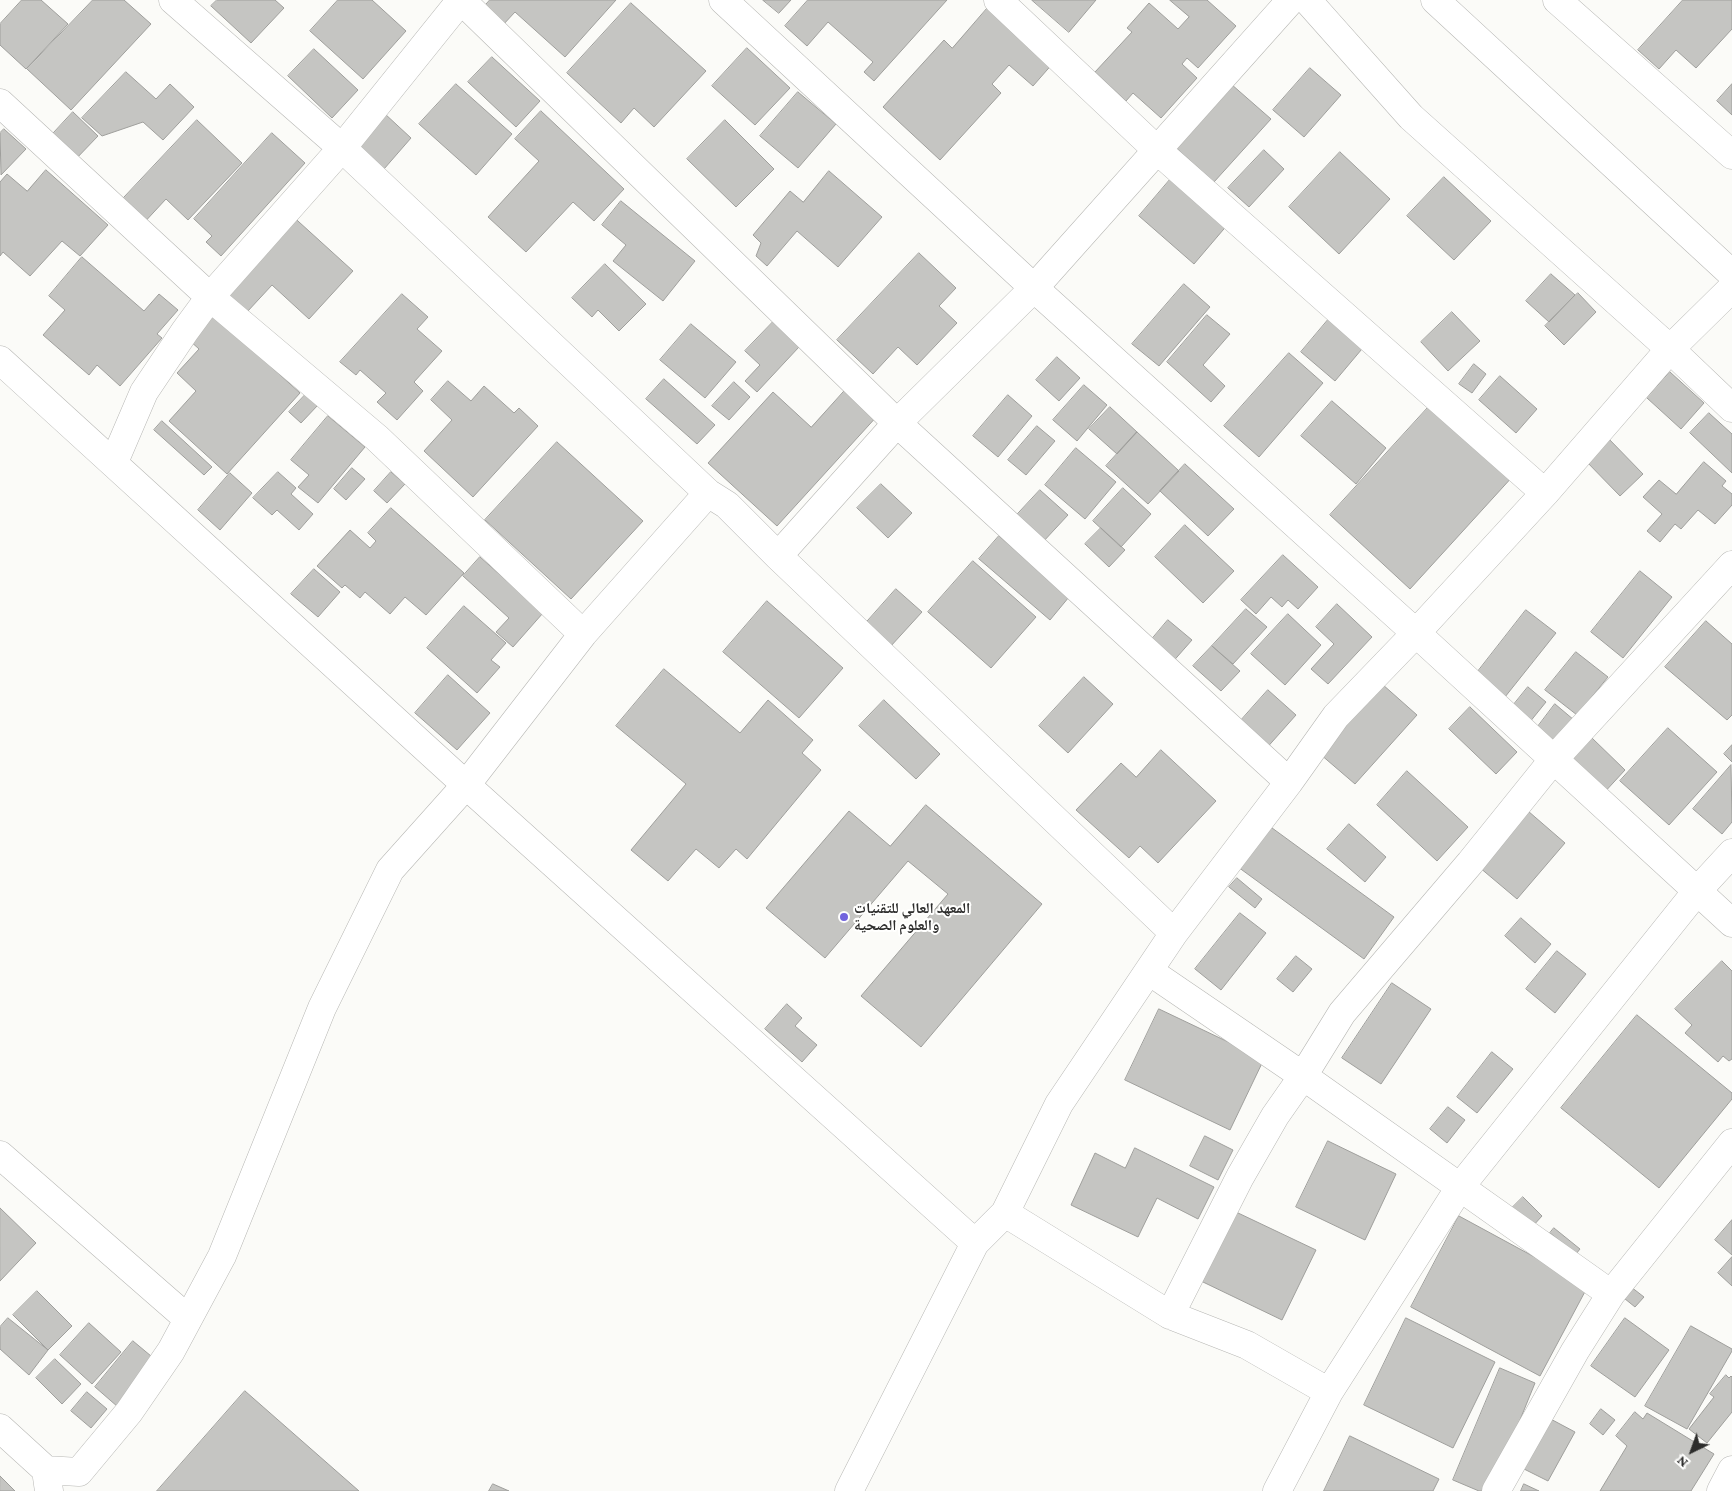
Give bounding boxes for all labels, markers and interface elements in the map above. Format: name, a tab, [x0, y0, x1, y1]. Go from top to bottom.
place label: المعهد العالي للتقنيات والعلوم الصحية	[854, 899, 970, 934]
marker: المعهد العالي للتقنيات والعلوم الصحية	[838, 911, 850, 923]
north arrow	[1667, 1426, 1717, 1476]
text: N	[1673, 1453, 1691, 1471]

